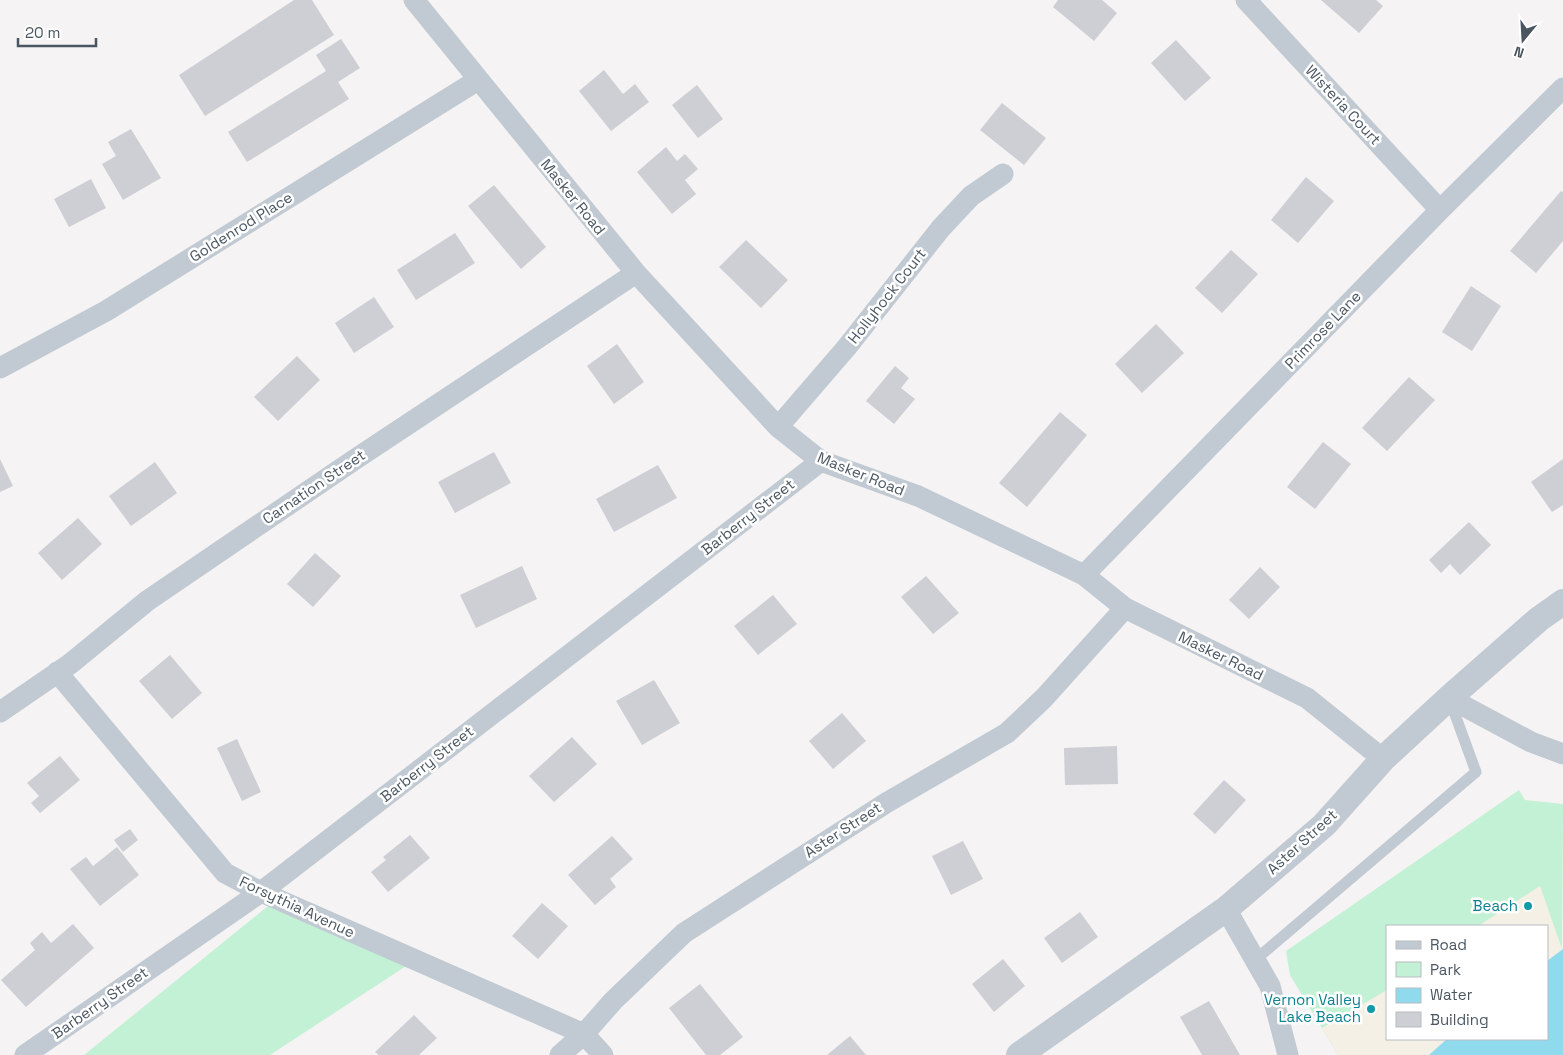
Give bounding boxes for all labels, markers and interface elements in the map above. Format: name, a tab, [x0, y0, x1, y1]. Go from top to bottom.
scale bar	[18, 15, 95, 47]
north arrow	[1498, 15, 1548, 65]
text: 20 m	[25, 23, 60, 42]
text: N	[1512, 42, 1526, 62]
street label: Wisteria Court	[1301, 61, 1385, 149]
street label: Masker Road	[537, 155, 610, 239]
street label: Goldenrod Place	[186, 187, 296, 266]
street label: Hollyhock Court	[844, 244, 930, 347]
street label: Primrose Lane	[1281, 286, 1365, 373]
street label: Carnation Street	[259, 445, 369, 528]
street label: Masker Road	[815, 447, 908, 500]
street label: Barberry Street	[697, 474, 798, 559]
street label: Masker Road	[1176, 627, 1267, 684]
street label: Barberry Street	[376, 721, 477, 806]
street label: Aster Street	[801, 798, 885, 862]
street label: Aster Street	[1263, 805, 1341, 878]
street label: Forsythia Avenue	[237, 872, 358, 942]
place label: Beach	[1473, 896, 1518, 915]
marker: Beach	[1522, 900, 1534, 912]
legend	[1386, 925, 1548, 1040]
text: Road	[1430, 935, 1467, 954]
text: Park	[1430, 960, 1461, 979]
street label: Barberry Street	[48, 962, 151, 1043]
text: Water	[1430, 985, 1473, 1004]
place label: Vernon Valley Lake Beach	[1264, 990, 1361, 1026]
marker: Vernon Valley Lake Beach	[1365, 1003, 1377, 1015]
text: Building	[1430, 1010, 1489, 1029]

